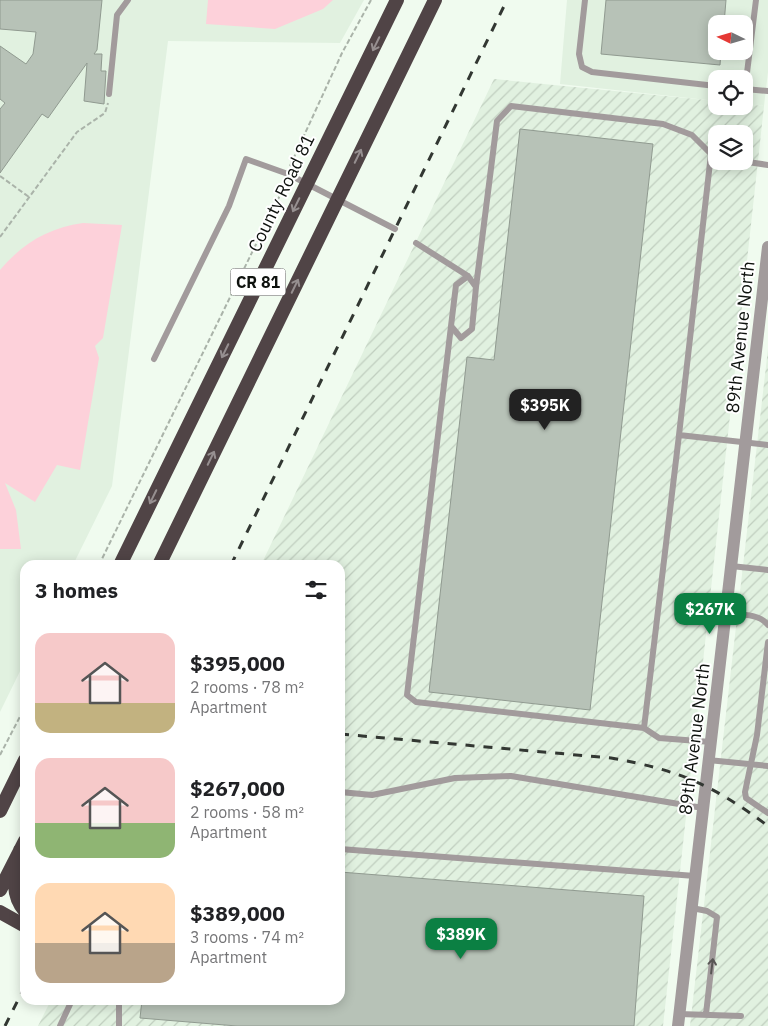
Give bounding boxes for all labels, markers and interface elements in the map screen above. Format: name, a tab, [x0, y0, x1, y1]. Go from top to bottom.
north arrow	[708, 15, 752, 60]
map controls	[708, 15, 753, 170]
one-way arrow	[371, 36, 380, 51]
button: locate	[708, 70, 753, 115]
button: layers	[708, 125, 753, 170]
street label: County Road 81	[243, 130, 319, 256]
one-way arrow	[354, 149, 363, 164]
one-way arrow	[291, 197, 300, 212]
street label: 89th Avenue North	[721, 260, 759, 414]
road number: CR 81	[230, 268, 286, 296]
one-way arrow	[290, 279, 300, 294]
one-way arrow	[219, 343, 229, 358]
pin: $395K	[510, 388, 580, 431]
text: $395K	[520, 395, 570, 415]
one-way arrow	[207, 451, 216, 466]
one-way arrow	[148, 489, 157, 504]
text: 3 homes	[35, 576, 118, 604]
icon: filters	[302, 576, 330, 604]
pin: $267K	[675, 592, 745, 635]
text: $267K	[685, 599, 735, 619]
text: $395,000	[190, 649, 285, 677]
icon: home	[75, 653, 135, 713]
street label: 89th Avenue North	[673, 662, 715, 816]
text: 2 rooms · 78 m²	[190, 677, 304, 697]
text: Apartment	[190, 697, 267, 717]
text: $267,000	[190, 774, 285, 802]
icon: home	[75, 778, 135, 838]
text: 2 rooms · 58 m²	[190, 802, 304, 822]
text: Apartment	[190, 822, 267, 842]
text: $389,000	[190, 899, 285, 927]
icon: home	[75, 903, 135, 963]
pin: $389K	[426, 918, 496, 960]
text: $389K	[436, 924, 486, 944]
text: 3 rooms · 74 m²	[190, 927, 304, 947]
text: Apartment	[190, 947, 267, 967]
one-way arrow	[707, 958, 717, 974]

